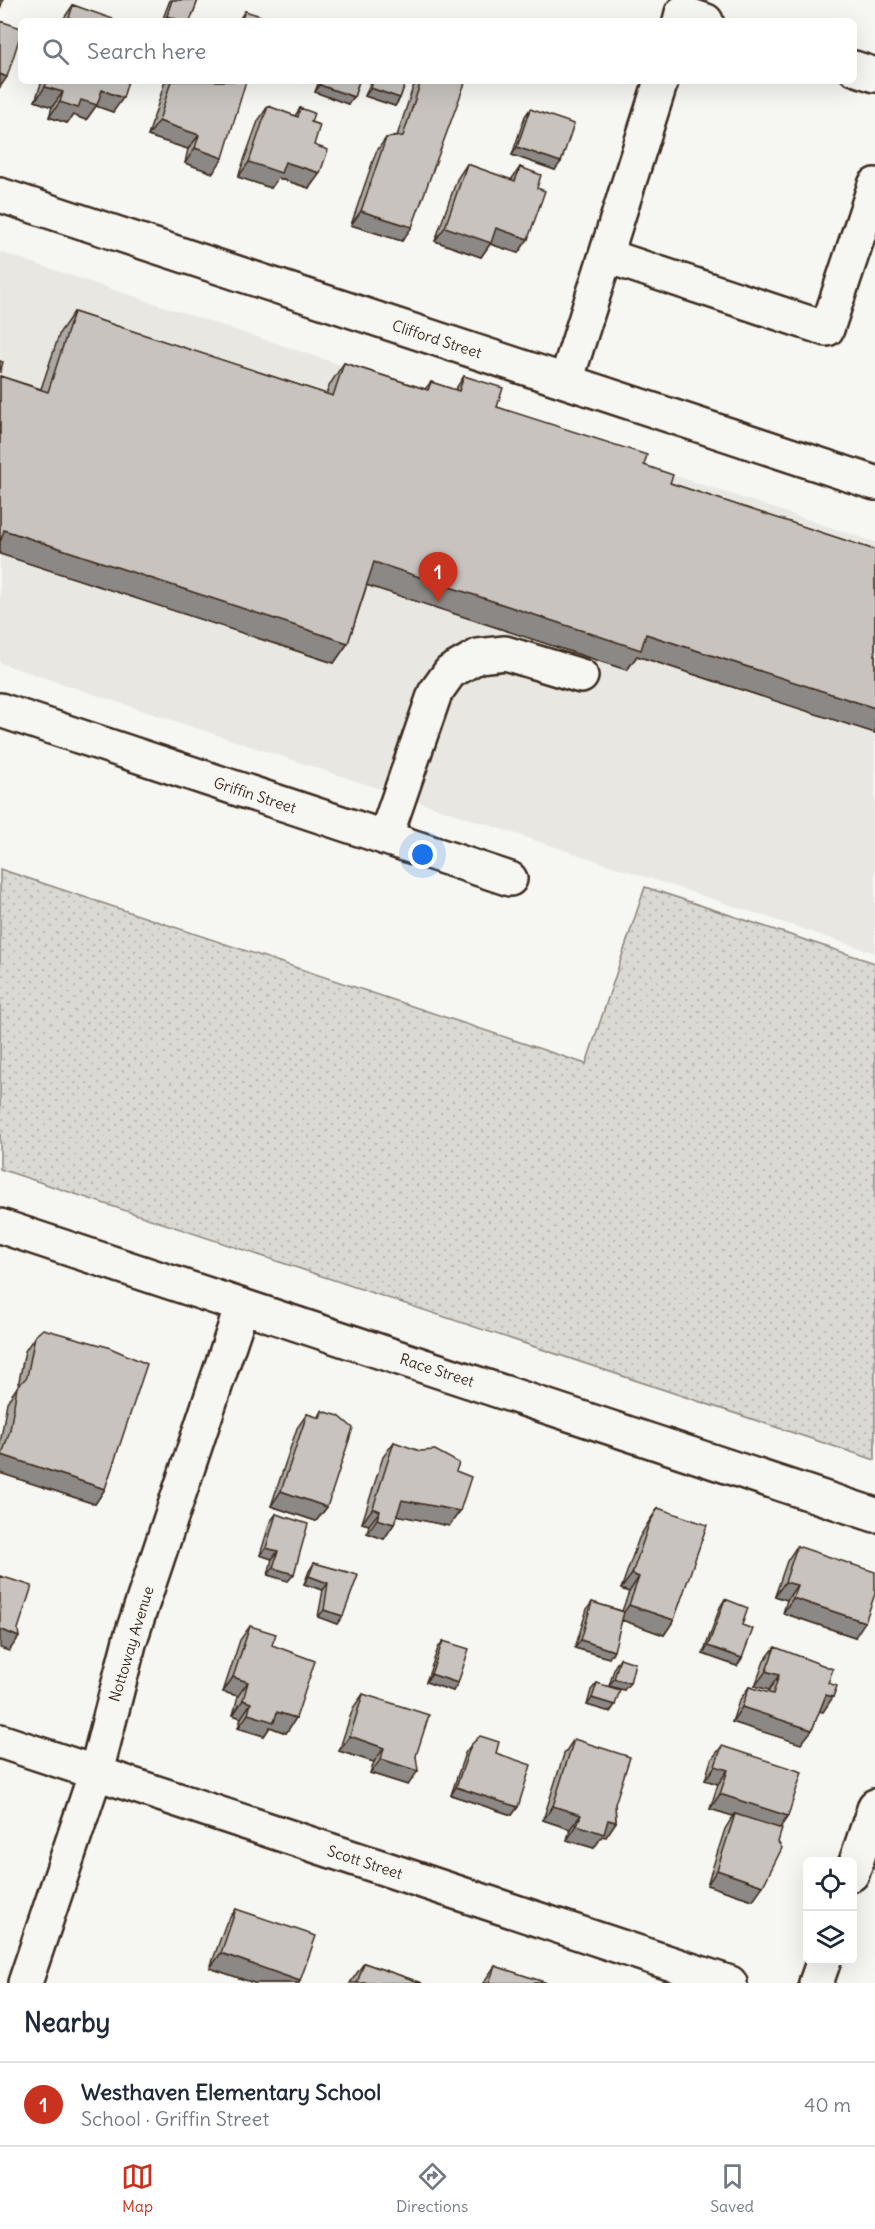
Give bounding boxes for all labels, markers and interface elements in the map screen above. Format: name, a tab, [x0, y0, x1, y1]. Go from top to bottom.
search box	[18, 18, 857, 84]
icon: search	[39, 35, 72, 68]
text: Search here	[87, 37, 206, 65]
street label: Clifford Street	[390, 316, 484, 362]
pin: 1	[418, 552, 458, 602]
street label: Griffin Street	[211, 773, 299, 817]
your location	[408, 840, 437, 869]
street label: Race Street	[397, 1349, 477, 1391]
street label: Nottoway Avenue	[104, 1584, 158, 1704]
street label: Scott Street	[325, 1841, 405, 1883]
map controls	[803, 1857, 857, 1965]
button: locate	[803, 1857, 857, 1911]
button: layers	[803, 1911, 857, 1965]
text: Nearby	[24, 2006, 110, 2039]
text: Westhaven Elementary School	[81, 2078, 381, 2106]
text: 1	[40, 2092, 47, 2117]
text: 40 m	[804, 2092, 851, 2117]
text: School · Griffin Street	[81, 2106, 269, 2131]
tab: Map	[121, 2160, 154, 2216]
tab: Directions	[396, 2160, 468, 2216]
tab: Saved	[710, 2160, 754, 2216]

